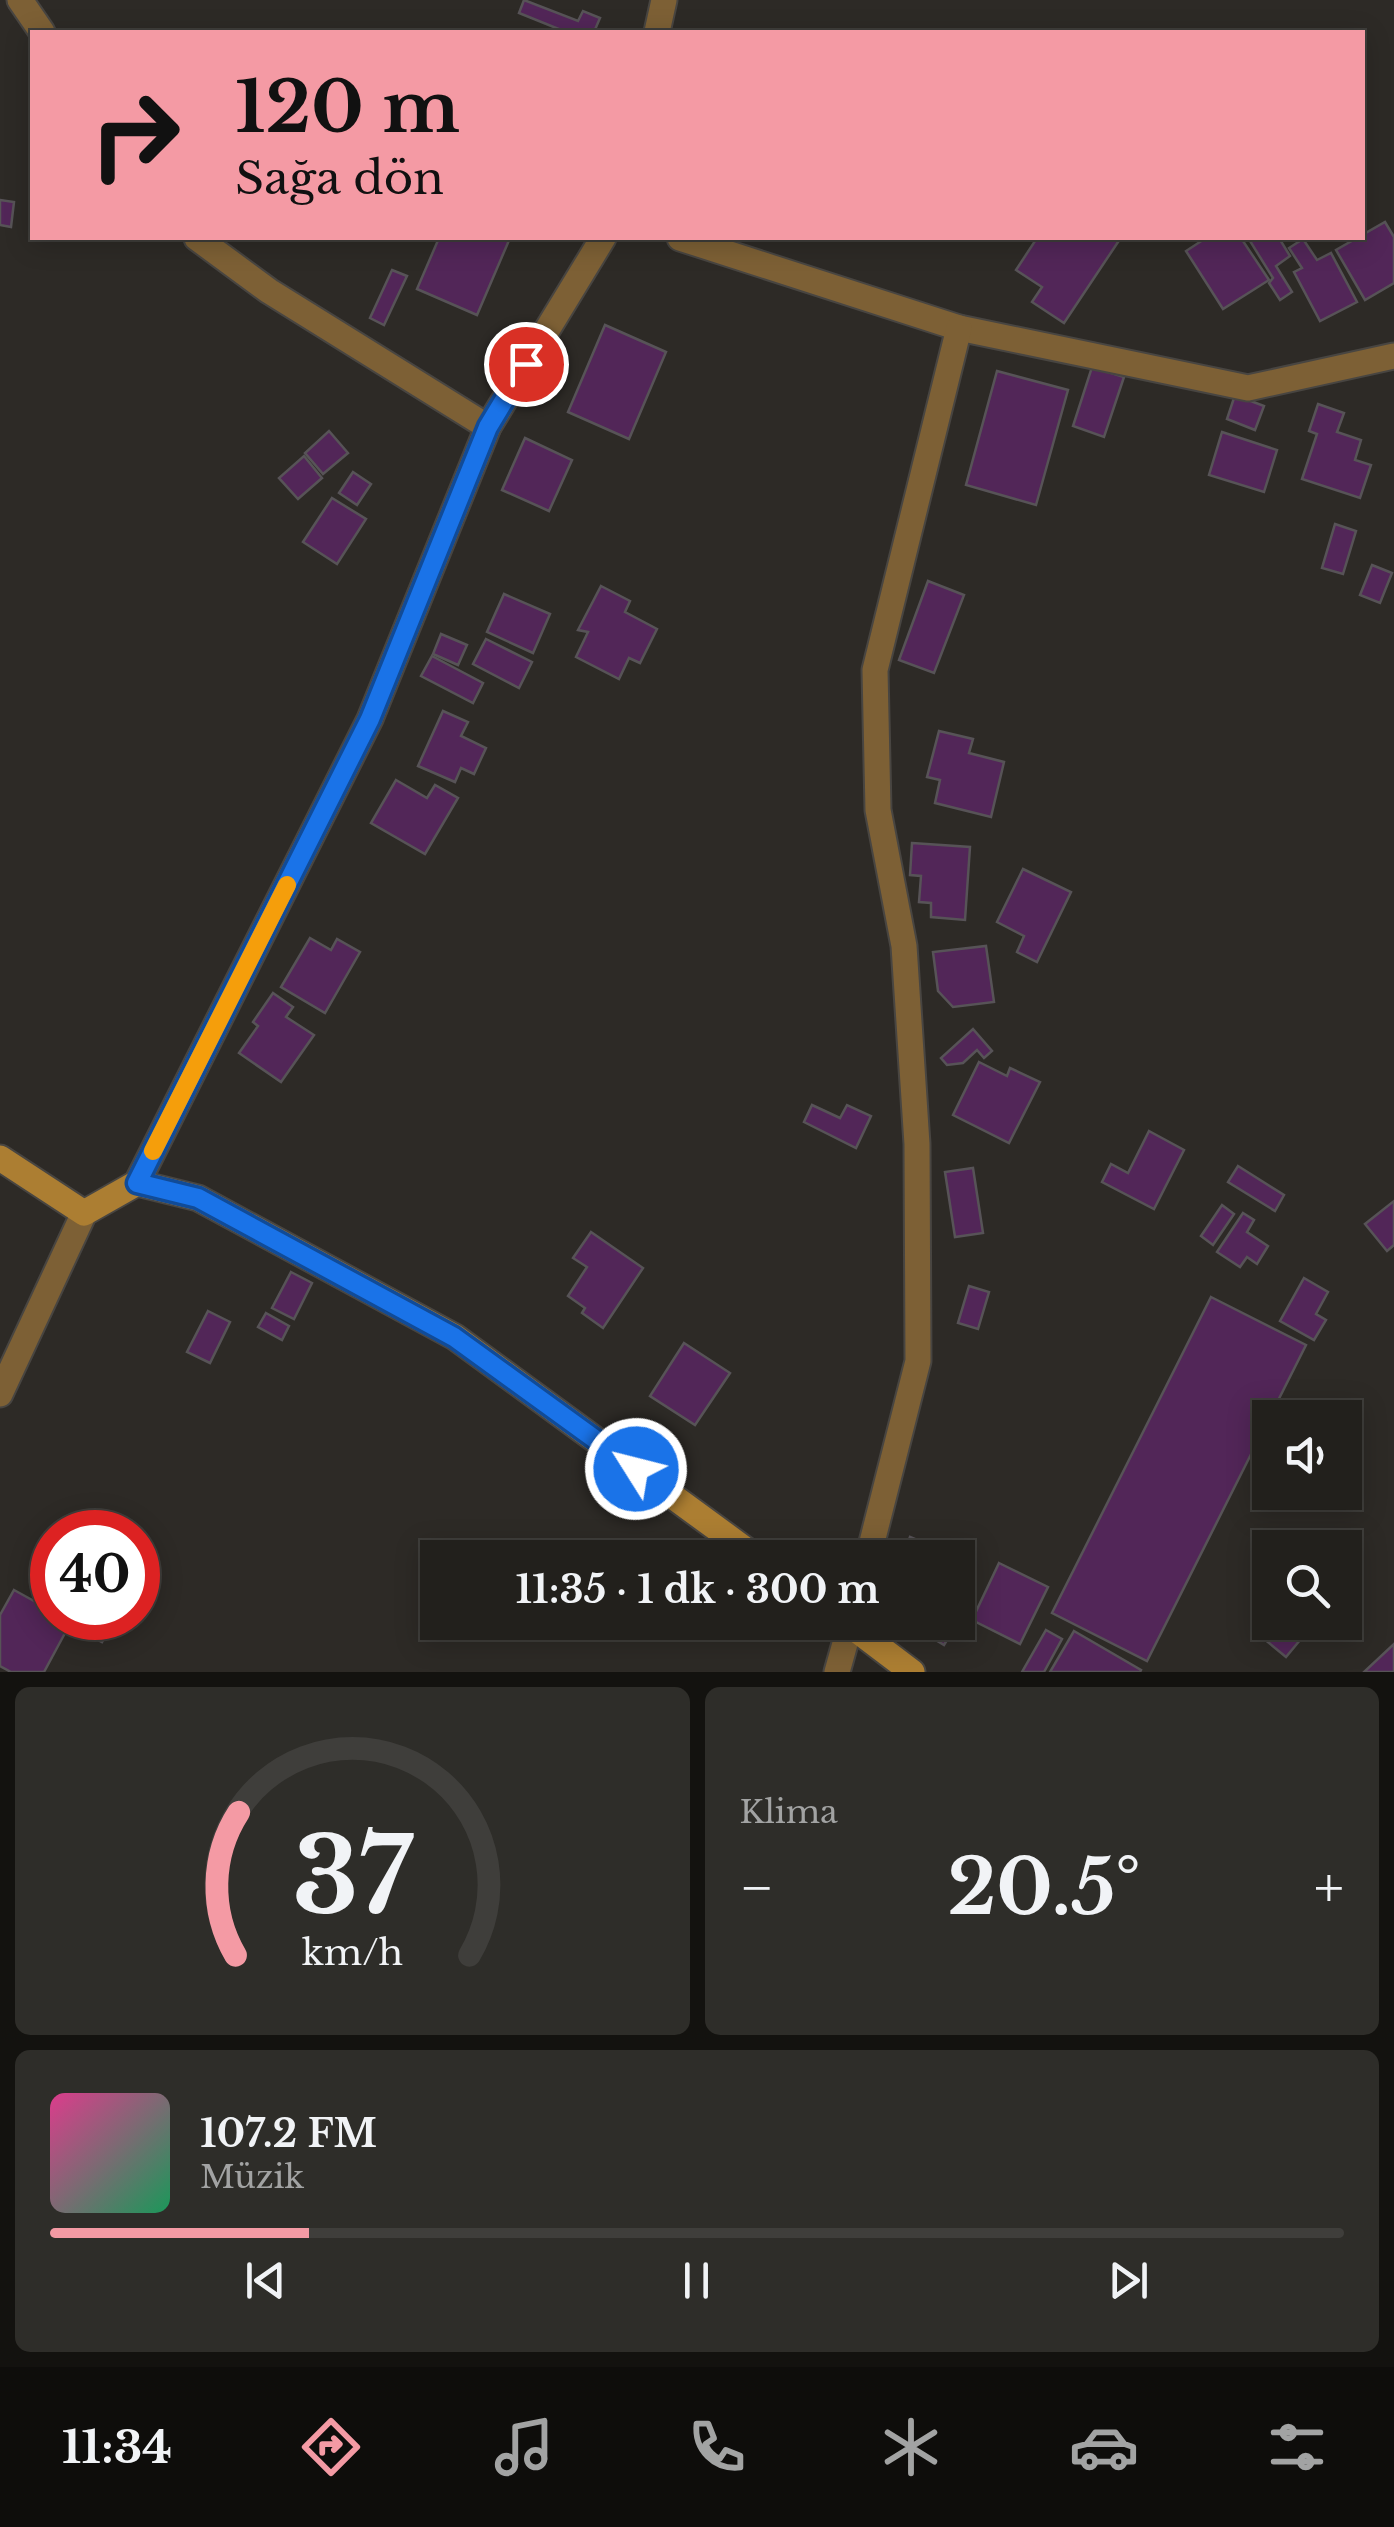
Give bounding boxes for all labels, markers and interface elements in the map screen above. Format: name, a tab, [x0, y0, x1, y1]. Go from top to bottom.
text: 120 m	[235, 64, 460, 151]
icon: right	[70, 70, 200, 200]
text: Sağa dön	[235, 150, 444, 206]
pin	[484, 322, 569, 407]
icon: arrive	[499, 337, 554, 392]
map controls	[1252, 1400, 1362, 1640]
button: sound	[1252, 1400, 1362, 1510]
position arrow	[584, 1417, 688, 1521]
speed limit sign: 40	[30, 1510, 160, 1640]
button: search	[1252, 1530, 1362, 1640]
text: 11:35 · 1 dk · 300 m	[516, 1566, 879, 1613]
text: Klima	[740, 1792, 838, 1832]
text: 37	[292, 1812, 414, 1941]
text: 20.5°	[947, 1841, 1141, 1934]
text: −	[740, 1854, 774, 1922]
text: +	[1314, 1854, 1344, 1922]
text: km/h	[302, 1930, 403, 1975]
text: 107.2 FM	[200, 2110, 377, 2157]
text: Müzik	[200, 2157, 304, 2197]
icon: previous	[238, 2253, 293, 2308]
icon: pause	[669, 2253, 724, 2308]
icon: next	[1101, 2253, 1156, 2308]
icon: directions	[296, 2412, 366, 2482]
icon: music	[489, 2412, 559, 2482]
icon: phone	[682, 2412, 752, 2482]
icon: climate	[876, 2412, 946, 2482]
icon: car	[1069, 2412, 1139, 2482]
icon: filters	[1262, 2412, 1332, 2482]
text: 11:34	[62, 2419, 172, 2475]

